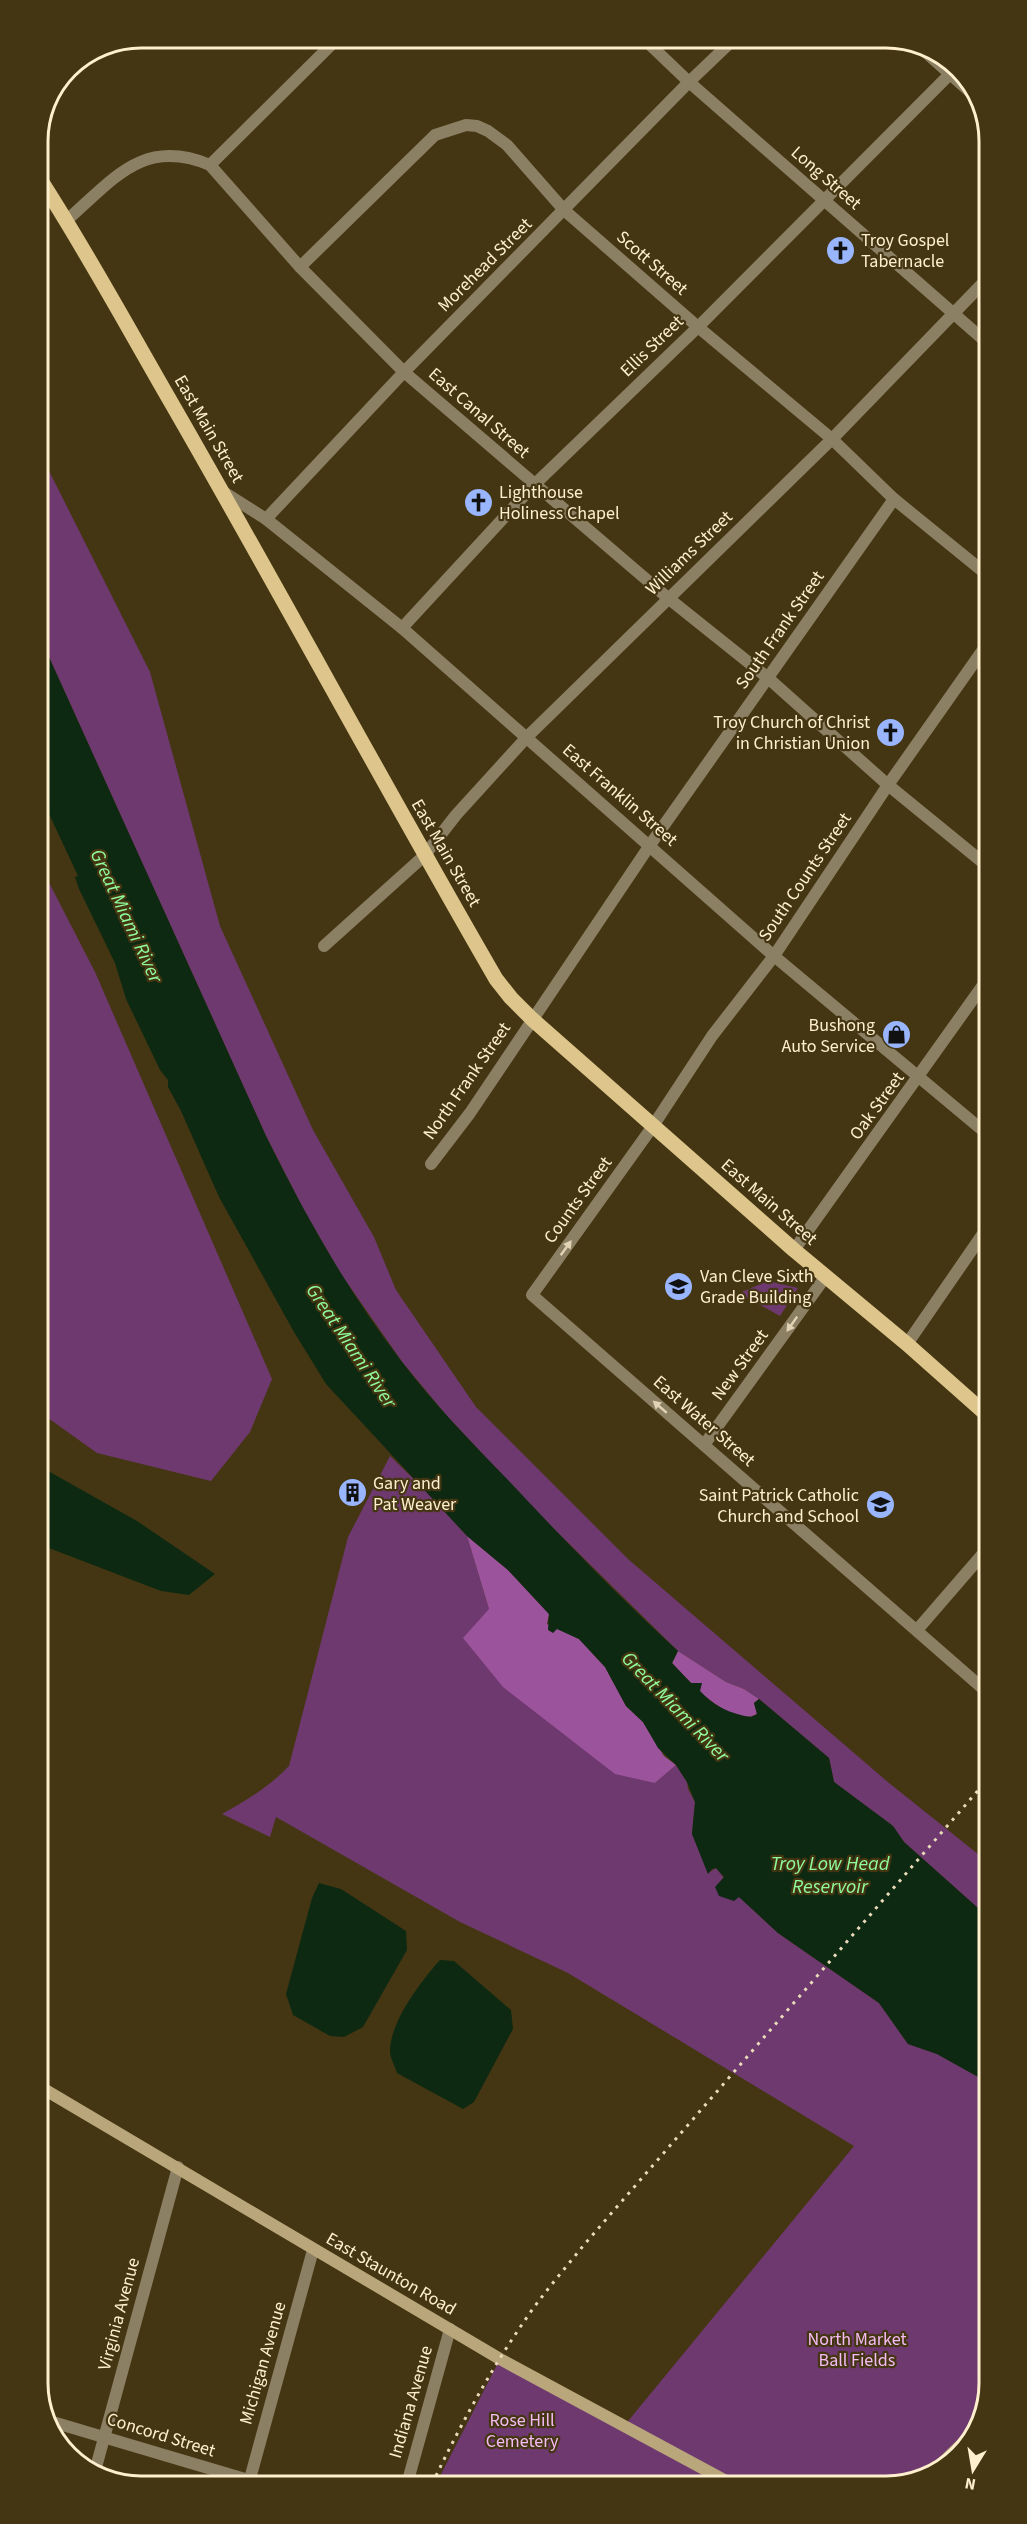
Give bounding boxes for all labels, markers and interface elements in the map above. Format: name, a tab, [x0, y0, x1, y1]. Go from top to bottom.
street label: Long Street	[785, 140, 867, 216]
street label: Morehead Street	[432, 212, 538, 318]
street label: Scott Street	[611, 225, 693, 301]
place label: Troy Gospel Tabernacle	[861, 228, 949, 274]
church icon: Troy Gospel Tabernacle	[824, 234, 856, 266]
street label: Ellis Street	[615, 309, 689, 383]
street label: East Canal Street	[423, 362, 535, 464]
street label: East Main Street	[168, 371, 250, 487]
place label: Lighthouse Holiness Chapel	[499, 480, 620, 526]
church icon: Lighthouse Holiness Chapel	[462, 486, 494, 518]
street label: Williams Street	[640, 505, 738, 601]
street label: South Frank Street	[730, 566, 830, 694]
place label: Troy Church of Christ in Christian Union	[713, 710, 870, 756]
church icon: Troy Church of Christ in Christian Union	[875, 716, 907, 748]
street label: East Franklin Street	[557, 738, 683, 852]
street label: East Main Street	[405, 795, 487, 911]
street label: South Counts Street	[753, 808, 857, 946]
water label: Great Miami River	[83, 845, 170, 989]
place label: Bushong Auto Service	[782, 1013, 875, 1059]
street label: North Frank Street	[417, 1017, 517, 1145]
shop icon: Bushong Auto Service	[880, 1019, 912, 1051]
street label: Oak Street	[844, 1067, 910, 1145]
street label: Counts Street	[538, 1151, 618, 1249]
street label: East Main Street	[715, 1153, 823, 1251]
one-way arrow	[560, 1240, 572, 1256]
place label: Van Cleve Sixth Grade Building	[700, 1264, 814, 1310]
school or university icon: Van Cleve Sixth Grade Building	[663, 1270, 695, 1302]
water label: Great Miami River	[299, 1278, 404, 1415]
one-way arrow	[786, 1315, 798, 1331]
street label: New Street	[706, 1324, 774, 1406]
street label: East Water Street	[648, 1370, 760, 1472]
one-way arrow	[653, 1401, 668, 1414]
place label: Gary and Pat Weaver	[373, 1471, 457, 1517]
building icon: Gary and Pat Weaver	[336, 1477, 368, 1509]
place label: Saint Patrick Catholic Church and School	[699, 1483, 859, 1529]
school or university icon: Saint Patrick Catholic Church and School	[864, 1489, 896, 1521]
water label: Great Miami River	[615, 1645, 736, 1770]
water label: Troy Low Head Reservoir	[771, 1850, 891, 1901]
street label: East Staunton Road	[321, 2226, 461, 2322]
street label: Virginia Avenue	[92, 2255, 146, 2373]
street label: Michigan Avenue	[234, 2299, 292, 2427]
park label: North Market Ball Fields	[808, 2327, 906, 2373]
street label: Indiana Avenue	[383, 2343, 439, 2461]
street label: Concord Street	[104, 2407, 218, 2463]
park label: Rose Hill Cemetery	[486, 2408, 559, 2454]
north arrow	[943, 2440, 1003, 2500]
text: N	[963, 2472, 978, 2496]

